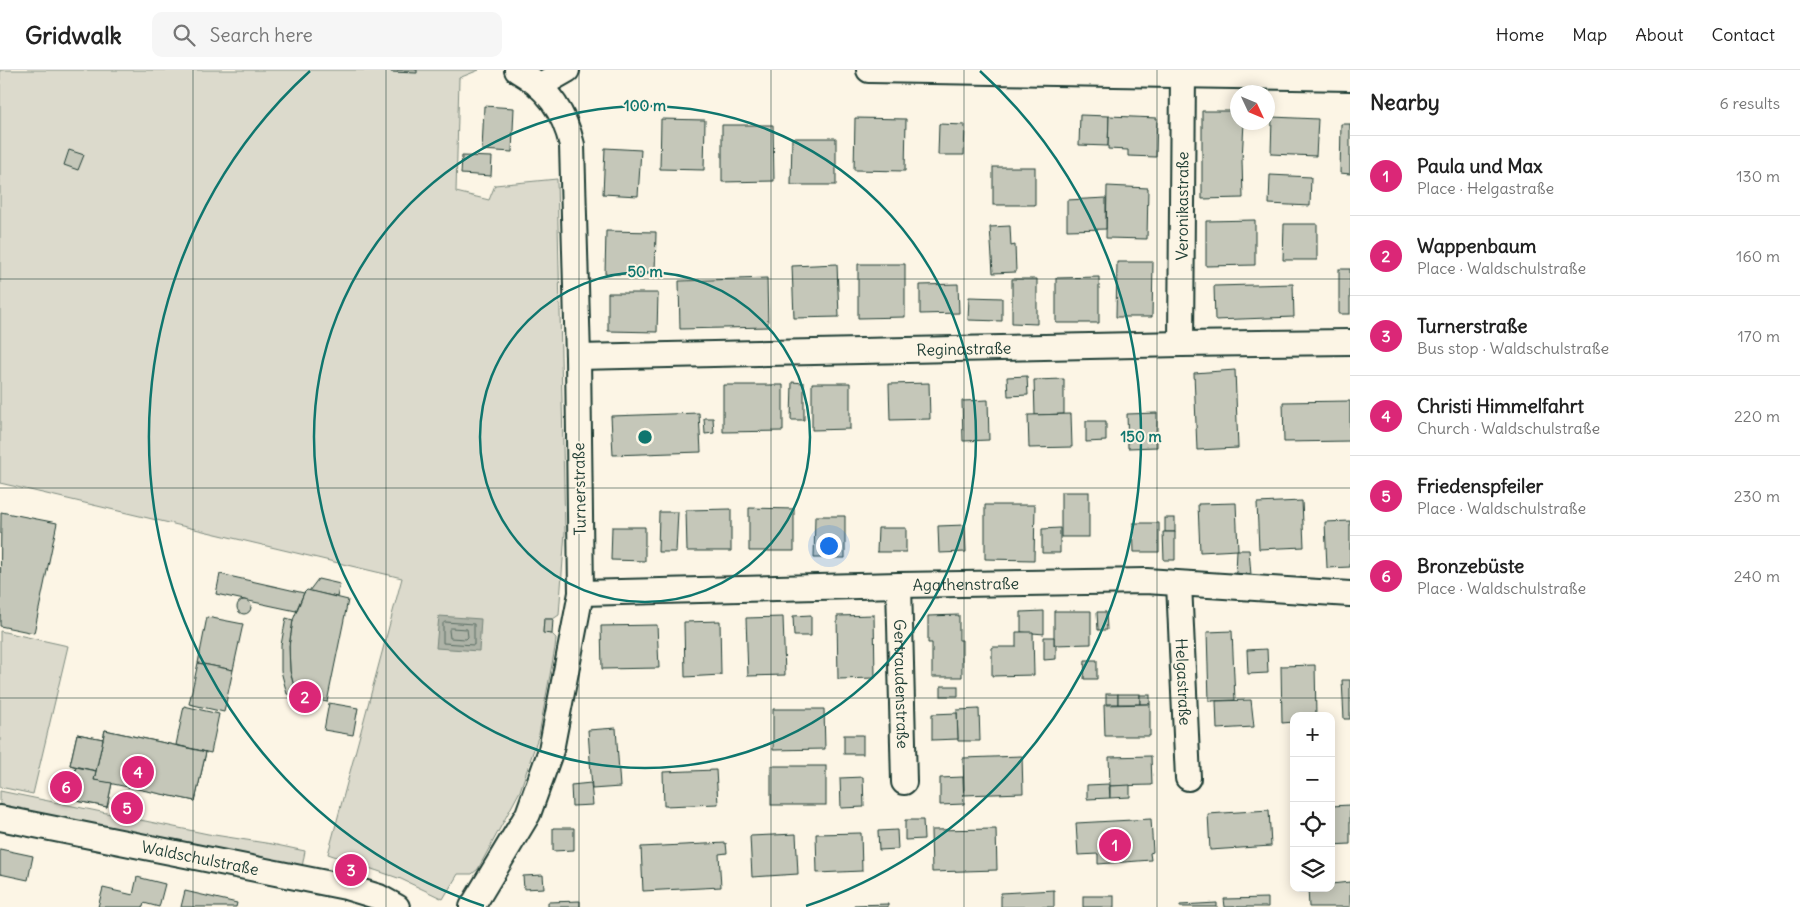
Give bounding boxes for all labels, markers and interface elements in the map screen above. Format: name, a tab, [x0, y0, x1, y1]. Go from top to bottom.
search box	[152, 12, 502, 57]
text: Gridwalk	[25, 20, 122, 50]
icon: search	[170, 21, 198, 49]
text: Search here	[210, 23, 313, 47]
text: Home	[1496, 23, 1544, 46]
text: Map	[1572, 23, 1607, 46]
text: About	[1635, 23, 1683, 46]
text: Contact	[1711, 23, 1775, 46]
north arrow	[1230, 85, 1275, 130]
text: Nearby	[1370, 89, 1440, 116]
text: 6 results	[1719, 93, 1780, 113]
text: 100 m	[624, 96, 666, 115]
street label: Veronikastraße	[1172, 151, 1192, 261]
text: Paula und Max	[1417, 154, 1543, 178]
text: 1	[1383, 166, 1389, 186]
text: 130 m	[1736, 166, 1780, 186]
text: Place · Helgastraße	[1417, 178, 1554, 198]
text: Wappenbaum	[1417, 234, 1536, 258]
text: 2	[1382, 246, 1390, 266]
text: 160 m	[1736, 246, 1780, 266]
text: Place · Waldschulstraße	[1417, 258, 1586, 278]
text: 50 m	[627, 262, 663, 281]
text: Turnerstraße	[1417, 314, 1527, 338]
text: 3	[1381, 326, 1391, 346]
text: 170 m	[1737, 326, 1780, 346]
street label: Reginastraße	[916, 338, 1012, 360]
text: Bus stop · Waldschulstraße	[1417, 338, 1609, 358]
text: Christi Himmelfahrt	[1417, 394, 1584, 418]
text: 4	[1381, 406, 1391, 426]
text: 220 m	[1734, 406, 1780, 426]
text: Church · Waldschulstraße	[1417, 418, 1600, 438]
text: 150 m	[1120, 427, 1162, 446]
centre of rings	[636, 428, 654, 446]
street label: Turnerstraße	[568, 442, 590, 536]
text: Friedenspfeiler	[1417, 474, 1543, 498]
text: 5	[1381, 486, 1391, 506]
text: 230 m	[1734, 486, 1780, 506]
text: Place · Waldschulstraße	[1417, 498, 1586, 518]
your location	[816, 533, 842, 559]
text: Bronzebüste	[1417, 554, 1524, 578]
text: 6	[1381, 566, 1391, 586]
text: 240 m	[1734, 566, 1780, 586]
street label: Agathenstraße	[913, 573, 1019, 595]
text: Place · Waldschulstraße	[1417, 578, 1586, 598]
street label: Gertraudenstraße	[890, 619, 913, 749]
street label: Helgastraße	[1172, 638, 1196, 726]
pin: 2	[289, 678, 321, 716]
map controls	[1290, 712, 1335, 892]
button: +	[1290, 712, 1335, 757]
pin: 4	[122, 753, 154, 791]
button: −	[1290, 757, 1335, 802]
pin: 6	[50, 768, 82, 806]
pin: 5	[111, 789, 143, 827]
button: locate	[1290, 802, 1335, 847]
pin: 1	[1099, 826, 1131, 864]
street label: Waldschulstraße	[140, 836, 260, 879]
button: layers	[1290, 847, 1335, 892]
pin: 3	[335, 851, 367, 889]

